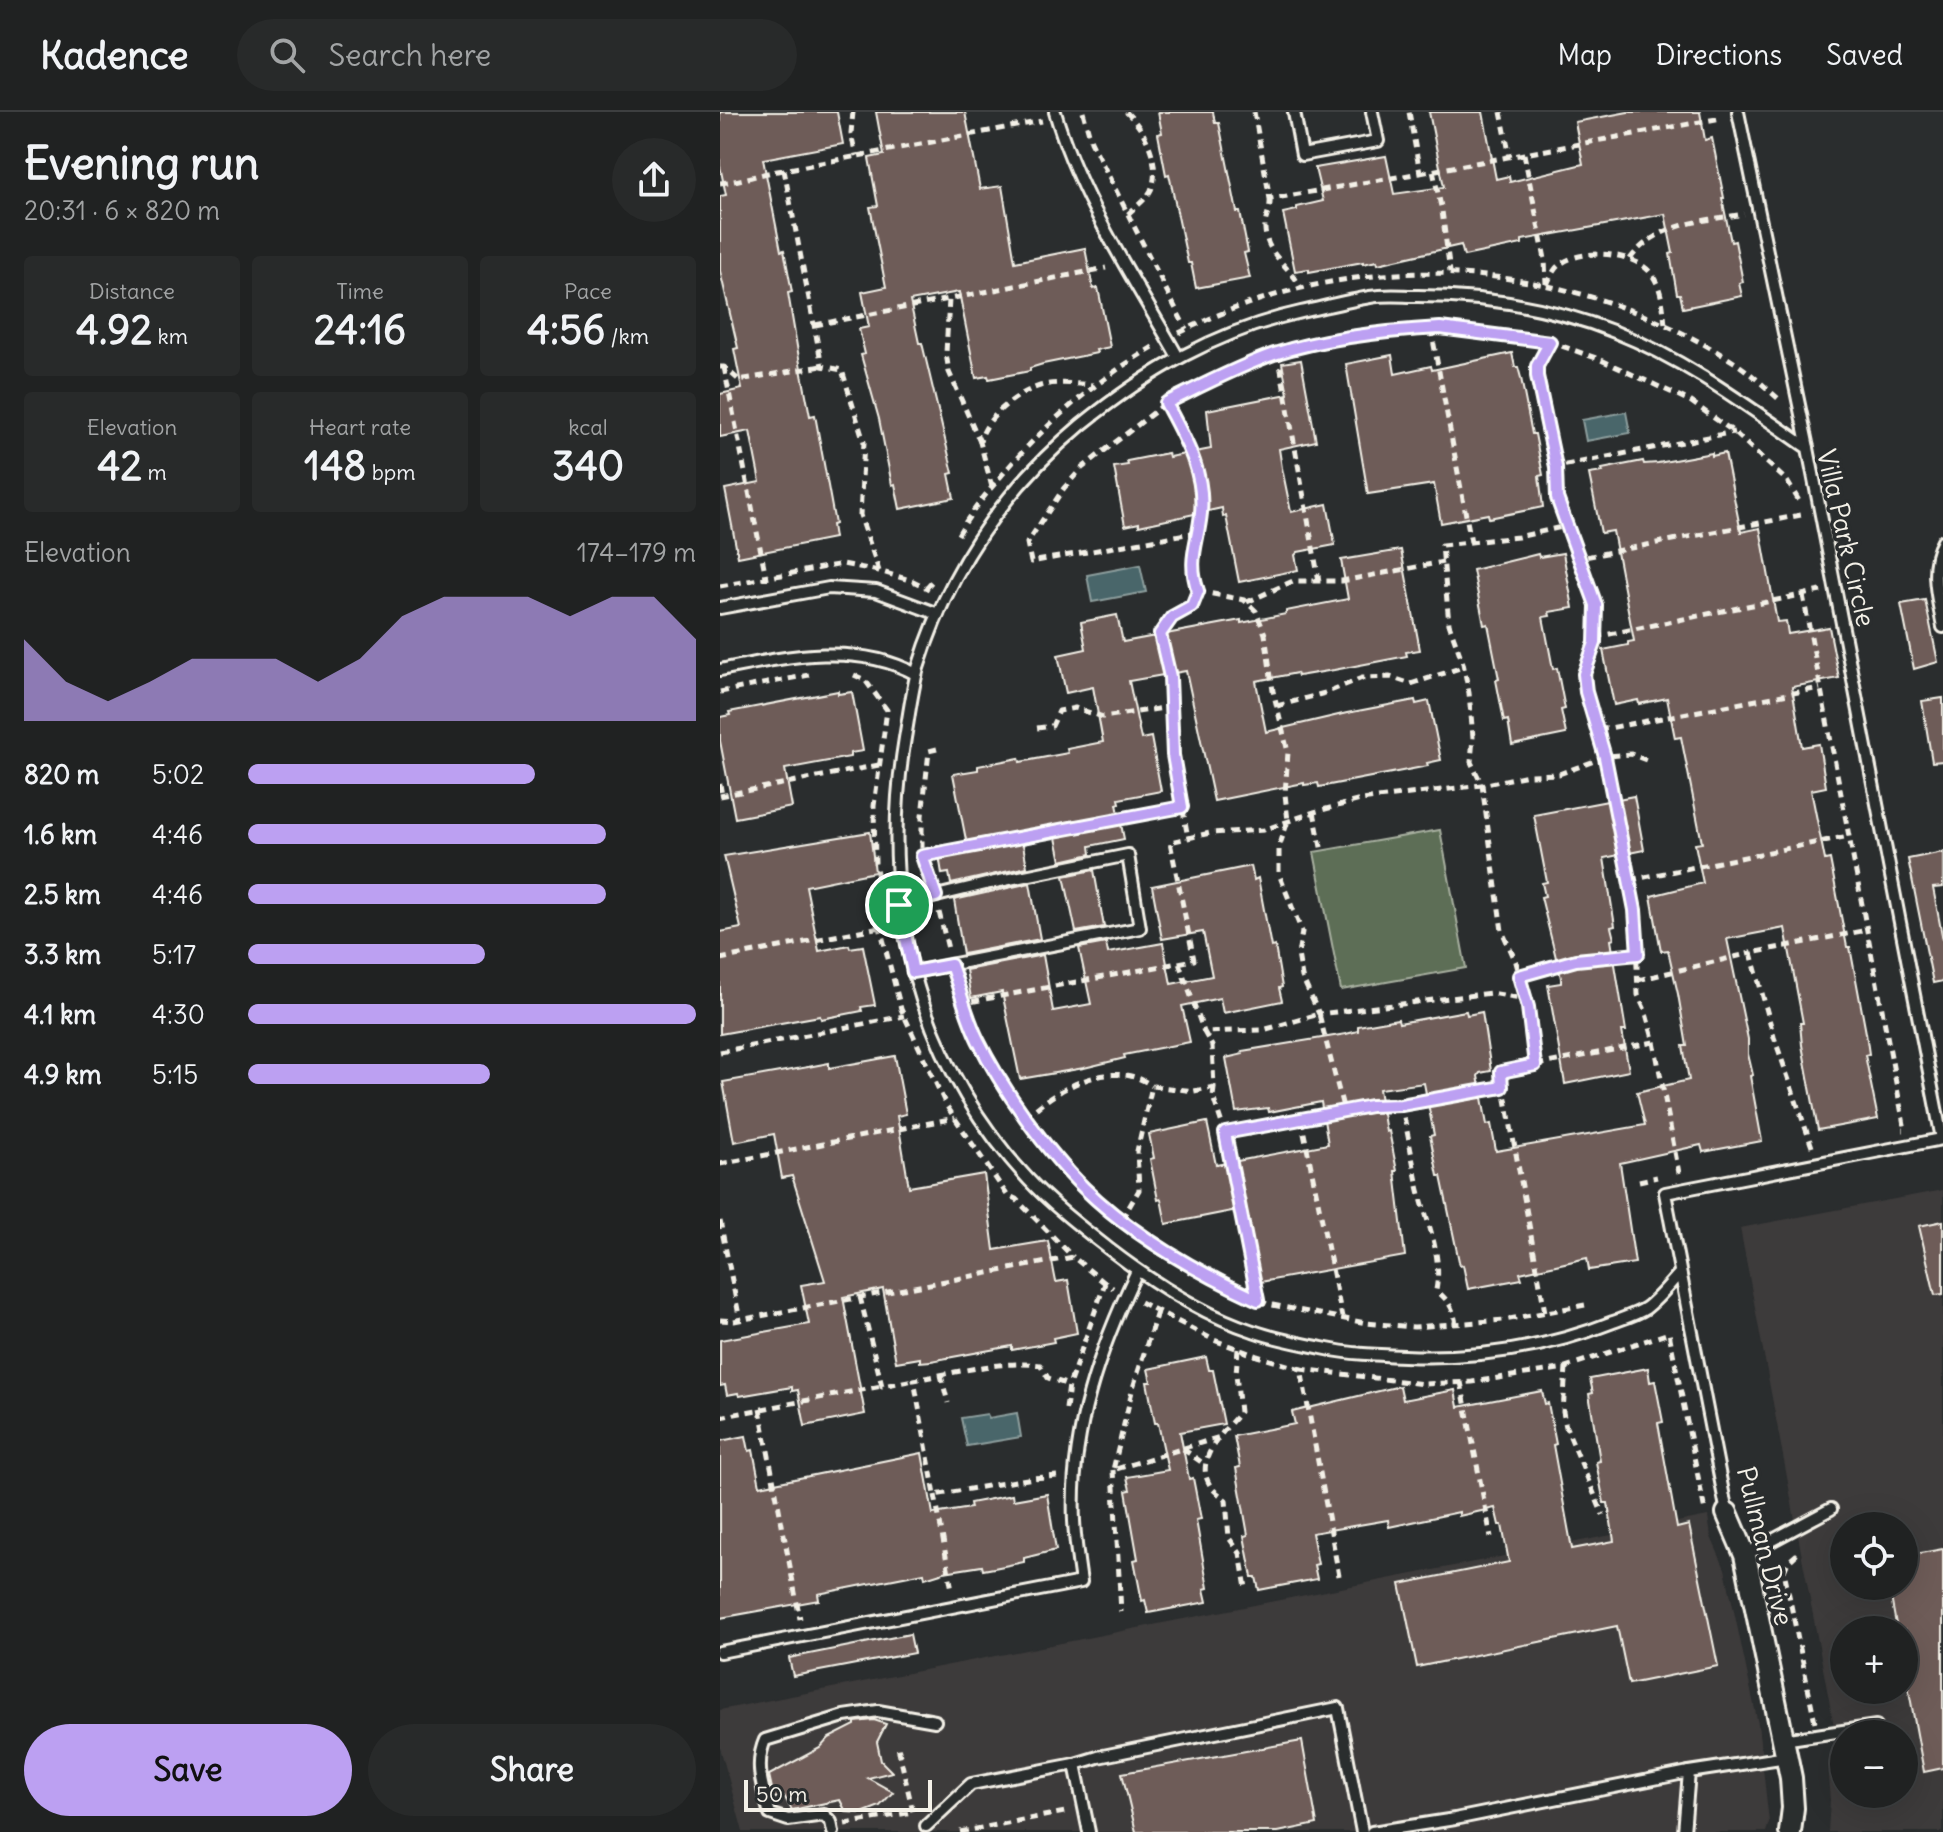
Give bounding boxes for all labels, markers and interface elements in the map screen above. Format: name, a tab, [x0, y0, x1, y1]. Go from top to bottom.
search box	[237, 19, 797, 91]
text: Kadence	[40, 32, 189, 79]
icon: search	[265, 33, 309, 77]
text: Search here	[329, 36, 491, 74]
text: Map	[1557, 37, 1612, 73]
text: Directions	[1656, 37, 1782, 73]
text: Saved	[1826, 37, 1903, 73]
text: Evening run	[24, 136, 259, 191]
button: share	[612, 138, 696, 222]
text: 20:31 · 6 × 820 m	[24, 194, 220, 227]
text: Distance	[89, 277, 175, 305]
text: Time	[336, 277, 384, 305]
text: Pace	[564, 277, 612, 305]
text: 4.92	[76, 305, 152, 355]
text: 24:16	[314, 305, 406, 355]
text: 4:56	[527, 305, 605, 355]
text: km	[152, 322, 188, 350]
text: /km	[605, 322, 649, 350]
text: Elevation	[87, 413, 177, 441]
text: Heart rate	[309, 413, 411, 441]
text: kcal	[568, 413, 608, 441]
text: 42	[97, 441, 142, 491]
text: 148	[304, 441, 366, 491]
text: 340	[552, 441, 624, 491]
street label: Villa Park Circle	[1810, 446, 1883, 630]
text: m	[142, 458, 167, 486]
text: bpm	[366, 458, 416, 486]
text: Elevation	[24, 536, 131, 569]
text: 174–179 m	[577, 536, 696, 569]
text: 820 m	[24, 758, 99, 791]
text: 5:02	[152, 758, 204, 791]
text: 1.6 km	[24, 818, 97, 851]
text: 4:46	[152, 818, 203, 851]
pin	[865, 871, 933, 939]
text: 2.5 km	[24, 878, 101, 911]
text: 4:46	[152, 878, 203, 911]
icon: arrive	[877, 883, 921, 927]
text: 3.3 km	[24, 938, 101, 971]
text: 5:17	[152, 938, 196, 971]
text: 4.1 km	[24, 998, 96, 1031]
text: 4:30	[152, 998, 205, 1031]
text: 4.9 km	[24, 1058, 102, 1091]
text: 5:15	[152, 1058, 198, 1091]
street label: Pullman Drive	[1730, 1463, 1801, 1629]
map controls	[1830, 1512, 1918, 1808]
button: locate	[1830, 1512, 1918, 1600]
button: +	[1830, 1616, 1918, 1704]
button: −	[1830, 1720, 1918, 1808]
button: Save	[24, 1724, 352, 1816]
button: Share	[368, 1724, 696, 1816]
scale bar	[744, 1776, 932, 1812]
text: 50 m	[756, 1780, 808, 1808]

